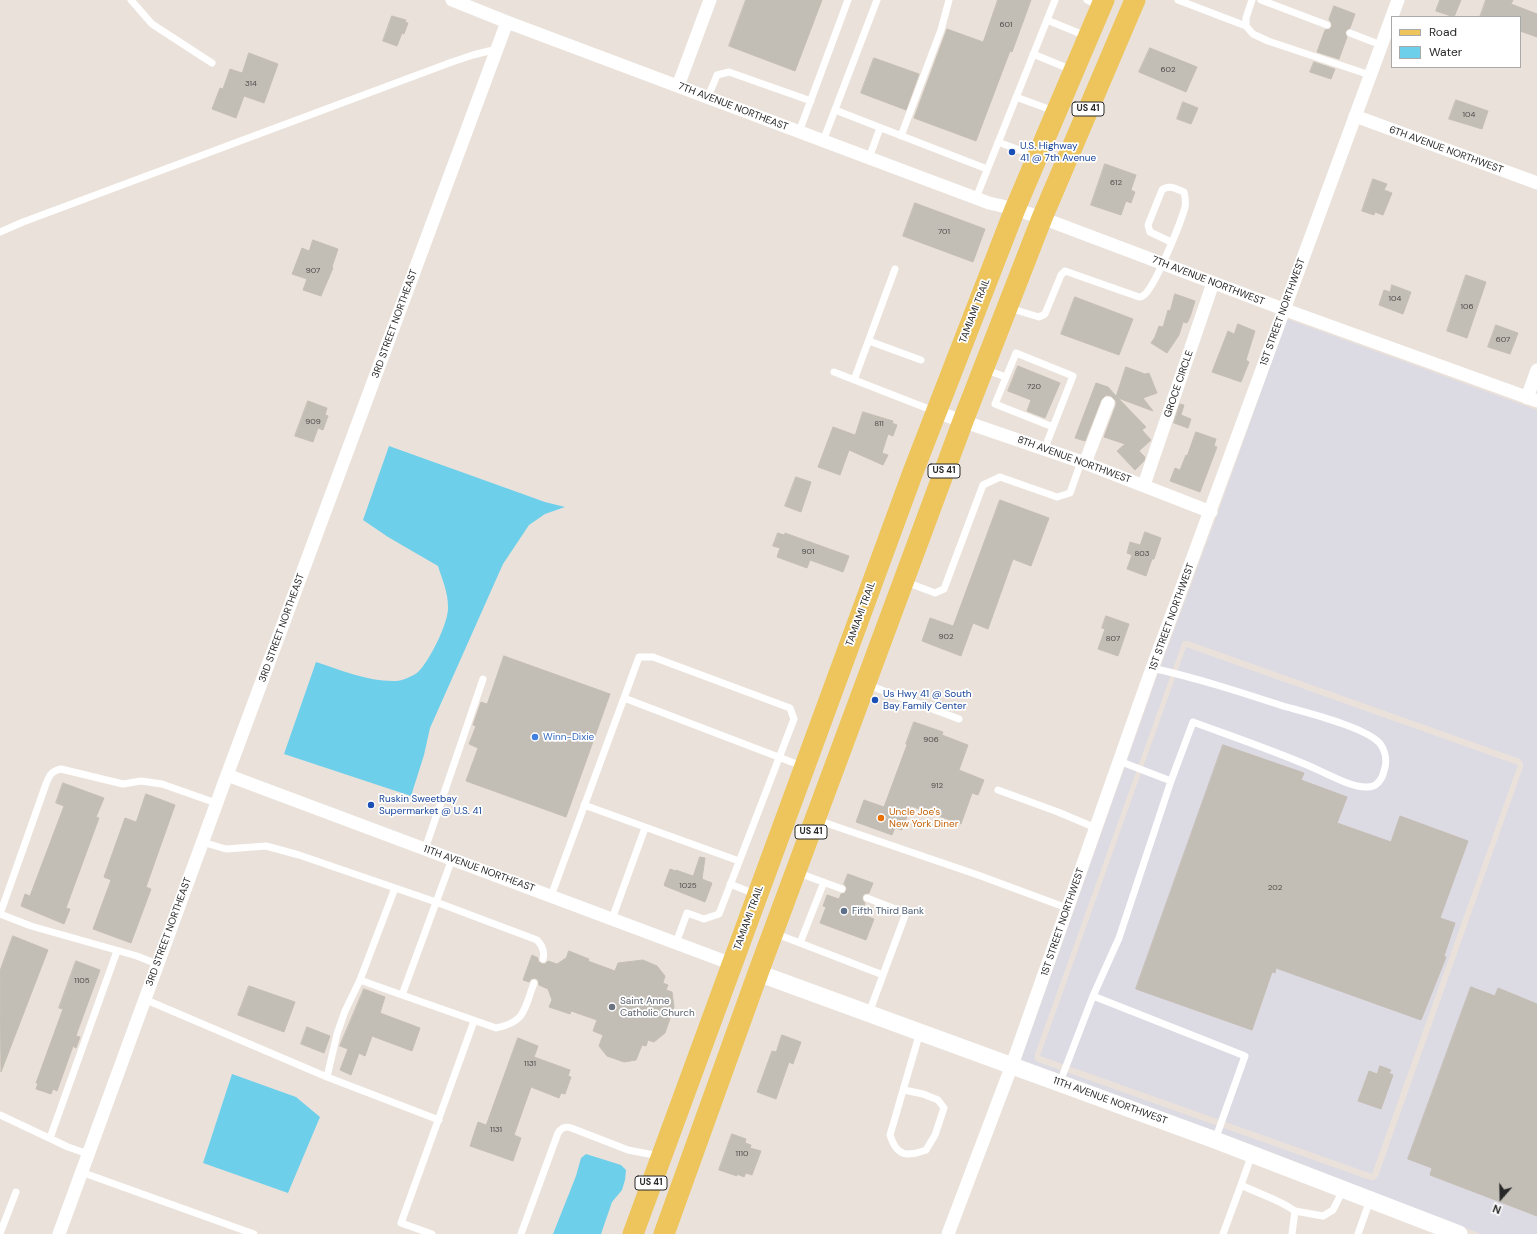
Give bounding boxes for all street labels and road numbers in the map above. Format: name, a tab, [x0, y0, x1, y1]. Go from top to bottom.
street label: 7TH AVENUE NORTHEAST	[676, 80, 790, 134]
road number: US 41	[1072, 102, 1104, 116]
street label: 6TH AVENUE NORTHWEST	[1387, 124, 1505, 176]
street label: 7TH AVENUE NORTHWEST	[1150, 254, 1266, 308]
street label: 1ST STREET NORTHWEST	[1258, 257, 1308, 367]
street label: 3RD STREET NORTHEAST	[370, 268, 420, 380]
street label: TAMIAMI TRAIL	[957, 277, 993, 345]
street label: GROCE CIRCLE	[1162, 349, 1196, 419]
street label: 8TH AVENUE NORTHWEST	[1015, 434, 1133, 486]
road number: US 41	[928, 464, 960, 478]
street label: 1ST STREET NORTHWEST	[1147, 562, 1197, 672]
street label: 3RD STREET NORTHEAST	[257, 572, 307, 684]
street label: TAMIAMI TRAIL	[844, 580, 878, 648]
road number: US 41	[795, 825, 827, 839]
street label: 11TH AVENUE NORTHEAST	[422, 843, 536, 895]
street label: 1ST STREET NORTHWEST	[1039, 866, 1087, 978]
street label: 3RD STREET NORTHEAST	[144, 876, 194, 988]
street label: TAMIAMI TRAIL	[732, 884, 766, 952]
street label: 11TH AVENUE NORTHWEST	[1051, 1075, 1169, 1127]
road number: US 41	[635, 1176, 667, 1190]

